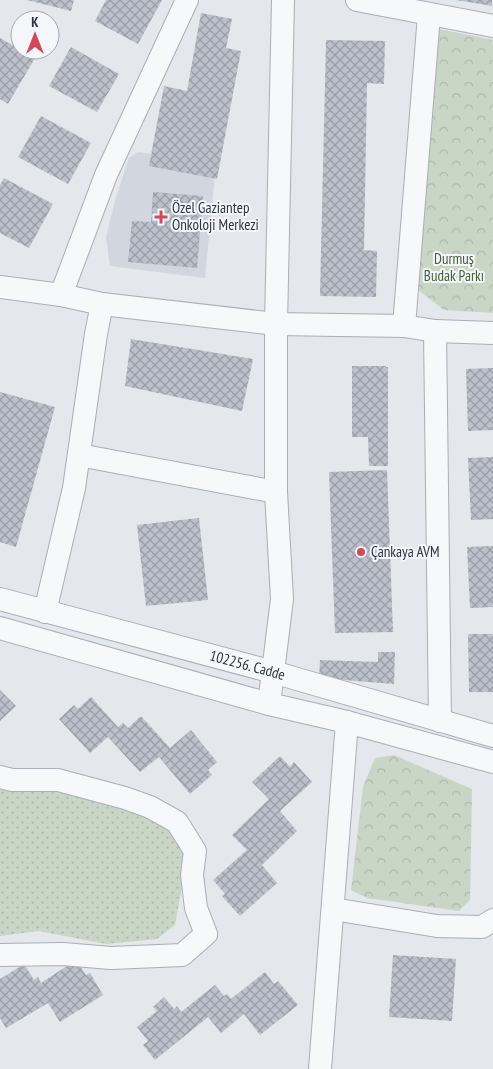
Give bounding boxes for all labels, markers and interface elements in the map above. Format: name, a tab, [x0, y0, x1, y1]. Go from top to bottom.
north arrow	[10, 10, 60, 60]
text: K	[31, 13, 39, 31]
place label: Özel Gaziantep Onkoloji Merkezi	[172, 198, 259, 234]
marker: Özel Gaziantep Onkoloji Merkezi	[154, 210, 168, 224]
park label: Durmuş Budak Parkı	[424, 249, 484, 285]
place label: Çankaya AVM	[371, 542, 440, 561]
marker: Çankaya AVM	[355, 546, 367, 558]
street label: 102256. Cadde	[208, 645, 287, 684]

